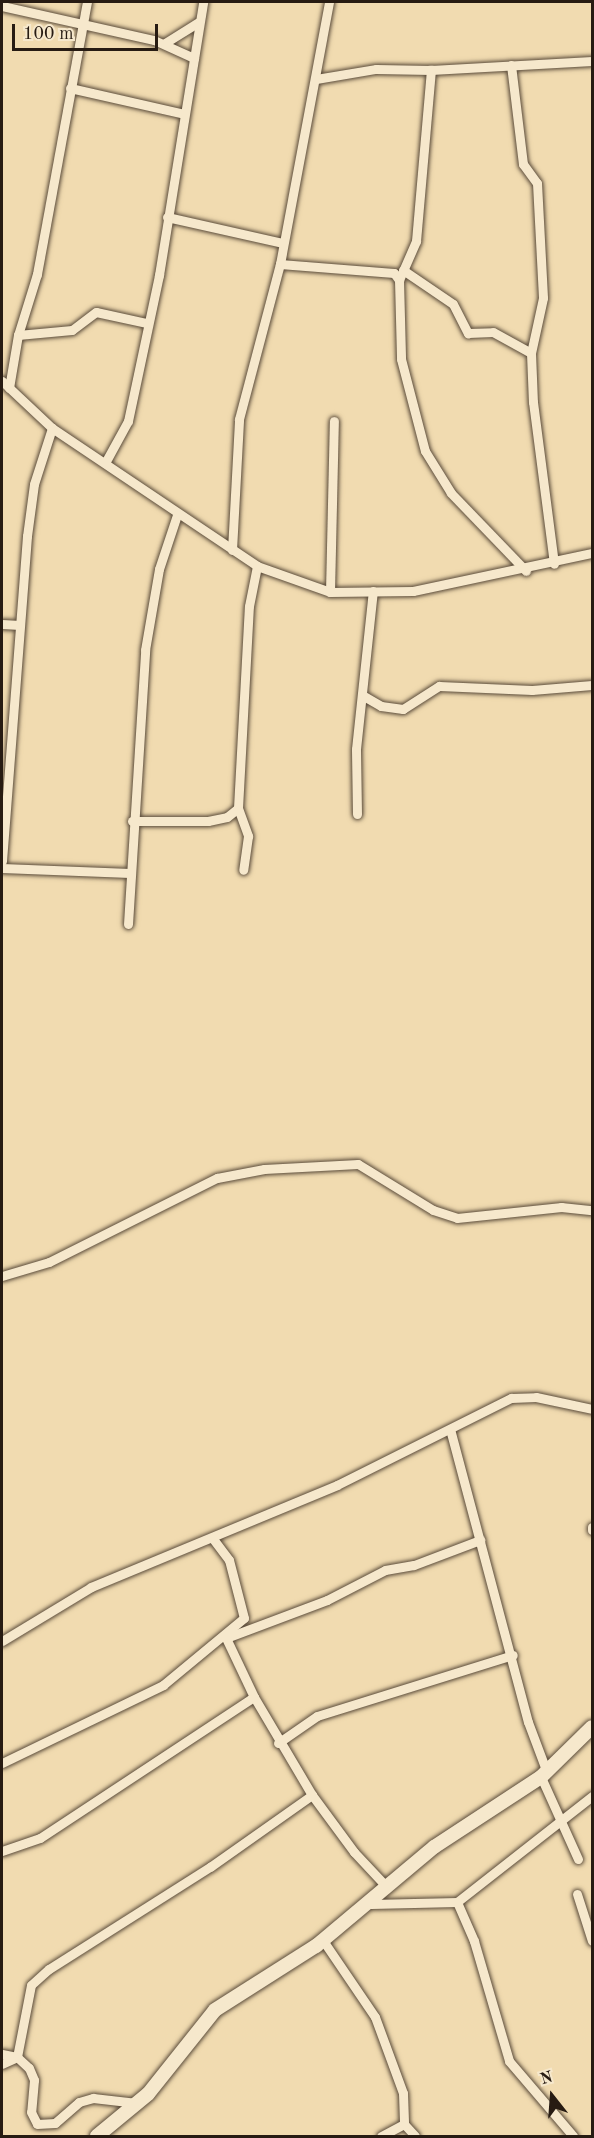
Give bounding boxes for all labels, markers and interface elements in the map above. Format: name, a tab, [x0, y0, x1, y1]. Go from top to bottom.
scale bar	[15, 12, 160, 50]
text: 100 m	[23, 25, 74, 43]
north arrow	[522, 2066, 582, 2126]
text: N	[539, 2069, 555, 2088]

